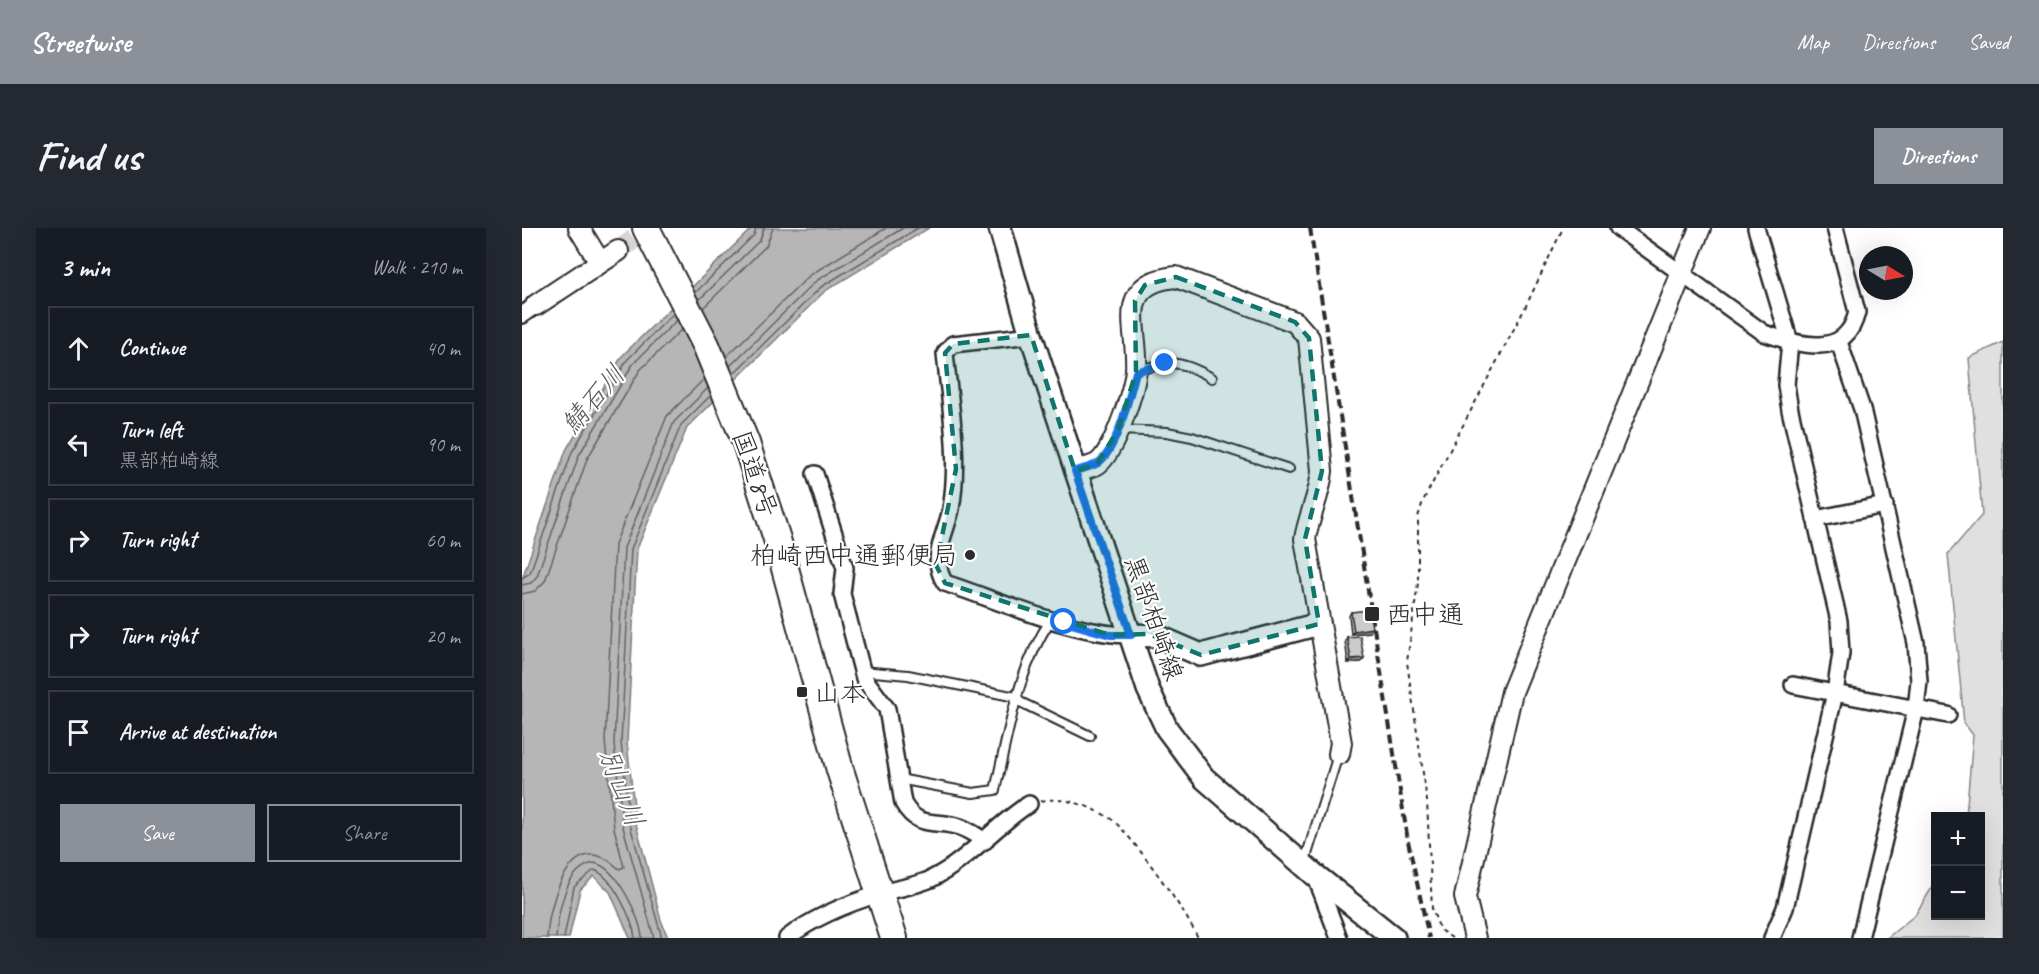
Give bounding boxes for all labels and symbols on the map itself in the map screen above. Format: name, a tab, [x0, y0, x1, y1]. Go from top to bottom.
north arrow	[1859, 246, 1913, 300]
route end	[1151, 349, 1177, 375]
water label: 鯖石川	[554, 357, 632, 441]
street label: 国道8号	[725, 426, 785, 522]
place label: 柏崎西中通郵便局	[750, 539, 958, 572]
marker: 柏崎西中通郵便局	[963, 548, 977, 562]
street label: 黒部柏崎線	[1117, 551, 1191, 685]
place label: 西中通	[1386, 598, 1464, 631]
marker: 西中通	[1363, 605, 1381, 623]
route start	[1050, 608, 1076, 634]
place label: 山本	[814, 676, 866, 709]
marker: 山本	[795, 685, 809, 699]
water label: 別山川	[592, 744, 652, 832]

